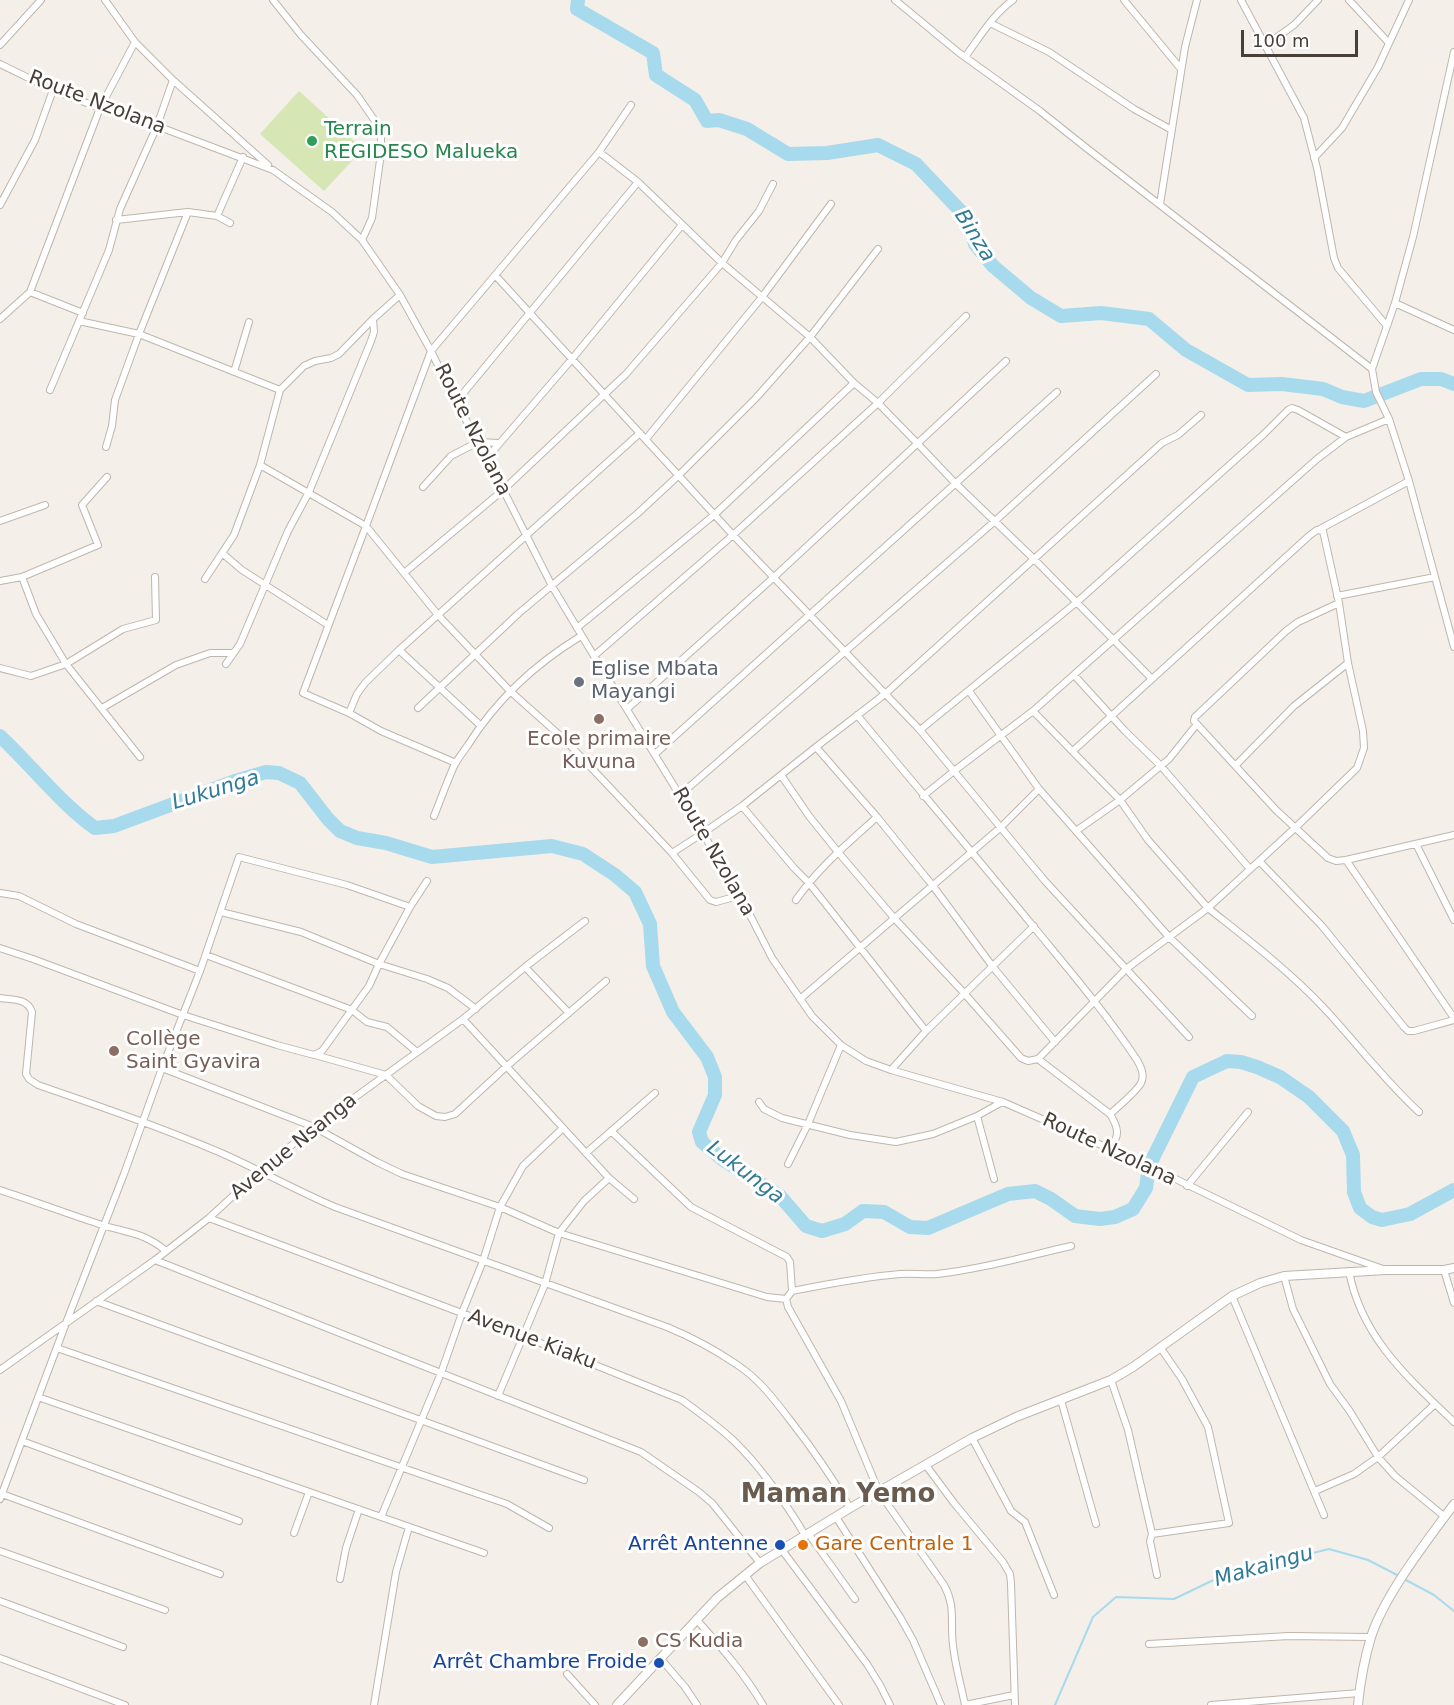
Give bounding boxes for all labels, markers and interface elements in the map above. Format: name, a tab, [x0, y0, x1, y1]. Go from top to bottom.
scale bar	[1244, 18, 1361, 56]
text: 100 m	[1252, 30, 1310, 51]
street label: Route Nzolana	[25, 66, 169, 140]
place label: Terrain REGIDESO Malueka	[324, 118, 518, 165]
marker: Terrain REGIDESO Malueka	[305, 134, 319, 148]
water label: Binza	[948, 205, 1000, 267]
street label: Route Nzolana	[428, 360, 516, 500]
place label: Eglise Mbata Mayangi	[591, 658, 719, 705]
marker: Eglise Mbata Mayangi	[572, 675, 586, 689]
marker: Ecole primaire Kuvuna	[592, 712, 606, 726]
place label: Ecole primaire Kuvuna	[527, 728, 671, 775]
water label: Lukunga	[169, 766, 263, 816]
street label: Route Nzolana	[666, 783, 760, 921]
place label: Collège Saint Gyavira	[126, 1028, 261, 1075]
marker: Collège Saint Gyavira	[107, 1044, 121, 1058]
street label: Avenue Nsanga	[226, 1089, 362, 1205]
street label: Route Nzolana	[1038, 1109, 1180, 1191]
water label: Lukunga	[701, 1136, 789, 1210]
street label: Avenue Kiaku	[465, 1305, 599, 1375]
district label: Maman Yemo	[741, 1479, 935, 1511]
place label: Arrêt Antenne	[628, 1533, 768, 1557]
place label: Gare Centrale 1	[815, 1533, 973, 1557]
marker: Arrêt Antenne	[773, 1538, 787, 1552]
marker: Gare Centrale 1	[796, 1538, 810, 1552]
water label: Makaingu	[1212, 1541, 1316, 1593]
place label: CS Kudia	[655, 1630, 743, 1654]
marker: CS Kudia	[636, 1635, 650, 1649]
place label: Arrêt Chambre Froide	[433, 1651, 647, 1675]
marker: Arrêt Chambre Froide	[652, 1656, 666, 1670]

